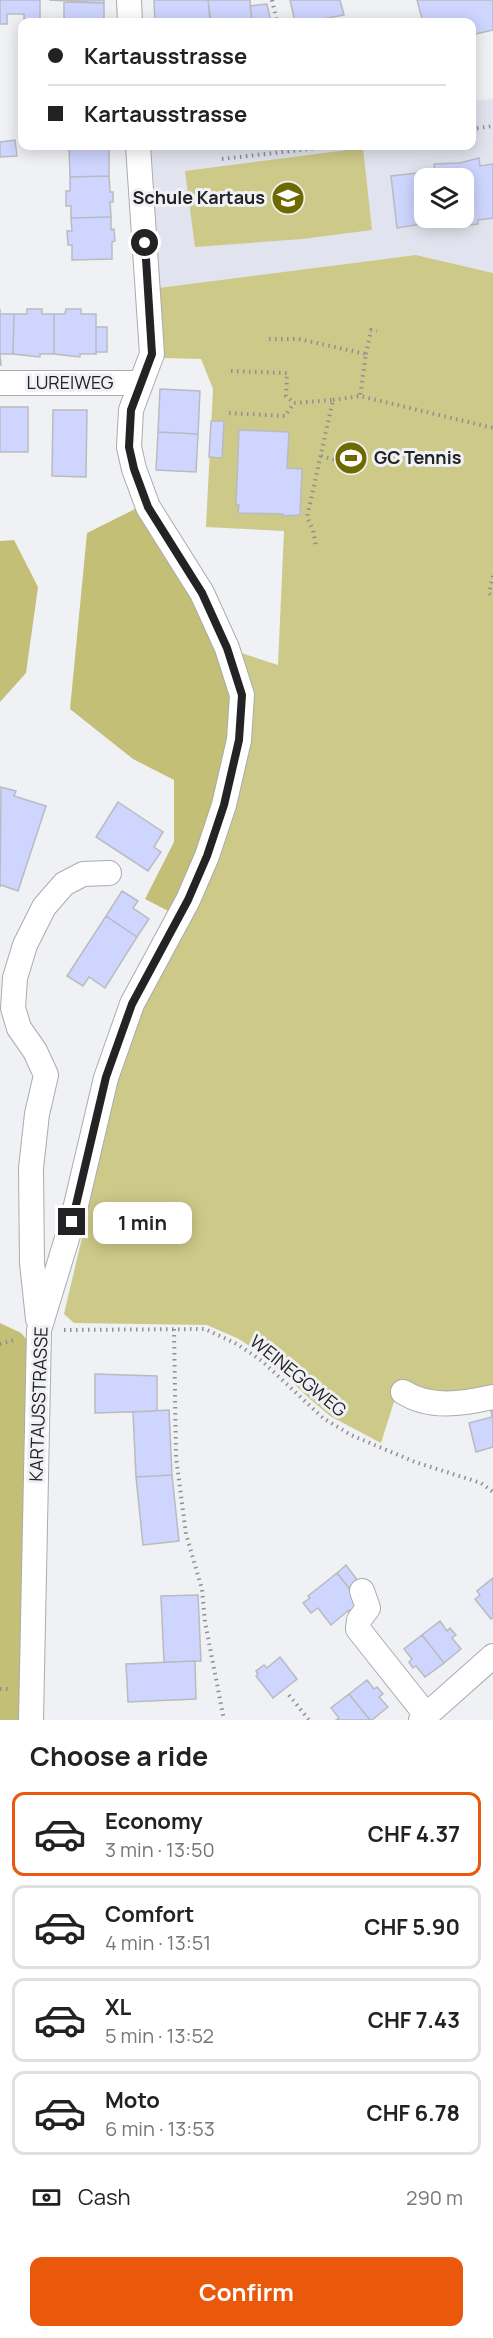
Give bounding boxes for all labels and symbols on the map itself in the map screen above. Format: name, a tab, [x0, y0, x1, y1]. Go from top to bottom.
school or university icon: Schule Kartaus	[270, 180, 306, 216]
place label: Schule Kartaus	[132, 185, 265, 209]
route start	[131, 229, 158, 256]
street label: LUREIWEG	[27, 370, 114, 394]
sports icon: GC Tennis	[333, 440, 369, 476]
place label: GC Tennis	[374, 445, 462, 469]
callout: 1 min	[93, 1201, 192, 1243]
route end	[58, 1208, 85, 1235]
street label: KARTAUSSTRASSE	[23, 1326, 53, 1482]
street label: WEINEGGWEG	[245, 1329, 352, 1422]

